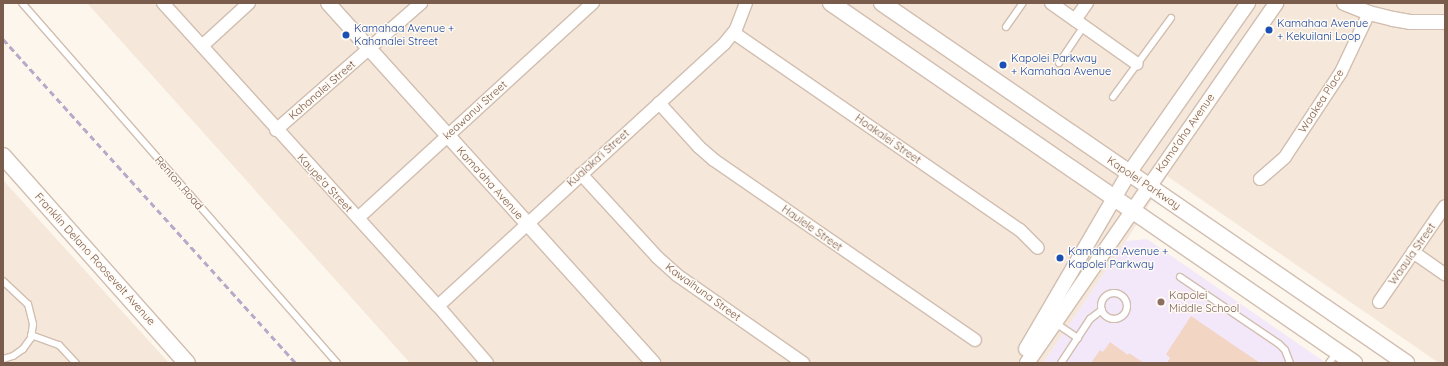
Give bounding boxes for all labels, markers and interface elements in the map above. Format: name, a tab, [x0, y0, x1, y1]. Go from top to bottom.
place label: Kamahaa Avenue + Kekuilani Loop	[1277, 17, 1368, 43]
place label: Kamahaa Avenue + Kahanalei Street	[354, 22, 454, 48]
marker: Kamahaa Avenue + Kekuilani Loop	[1264, 25, 1274, 35]
marker: Kamahaa Avenue + Kahanalei Street	[341, 30, 351, 40]
place label: Kapolei Parkway + Kamahaa Avenue	[1011, 52, 1111, 78]
street label: Kahanalei Street	[286, 57, 358, 123]
marker: Kapolei Parkway + Kamahaa Avenue	[998, 60, 1008, 70]
street label: Waakea Place	[1296, 67, 1346, 135]
street label: keawanui Street	[440, 78, 510, 142]
street label: Kama'aha Avenue	[1153, 91, 1217, 175]
street label: Hoakalei Street	[852, 111, 924, 167]
street label: Kualaka'i Street	[564, 127, 632, 189]
street label: Kama'aha Avenue	[454, 144, 526, 222]
street label: Kaupe'a Street	[295, 151, 355, 215]
street label: Renton Road	[152, 153, 206, 213]
street label: Kapolei Parkway	[1105, 154, 1183, 212]
street label: Franklin Delano Roosevelt Avenue	[32, 190, 158, 328]
street label: Haulele Street	[779, 202, 845, 254]
street label: Waaula Street	[1386, 221, 1438, 287]
place label: Kamahaa Avenue + Kapolei Parkway	[1068, 245, 1168, 271]
marker: Kamahaa Avenue + Kapolei Parkway	[1055, 253, 1065, 263]
street label: Kawaihuna Street	[663, 260, 743, 324]
place label: Kapolei Middle School	[1169, 289, 1239, 315]
marker: Kapolei Middle School	[1156, 297, 1166, 307]

